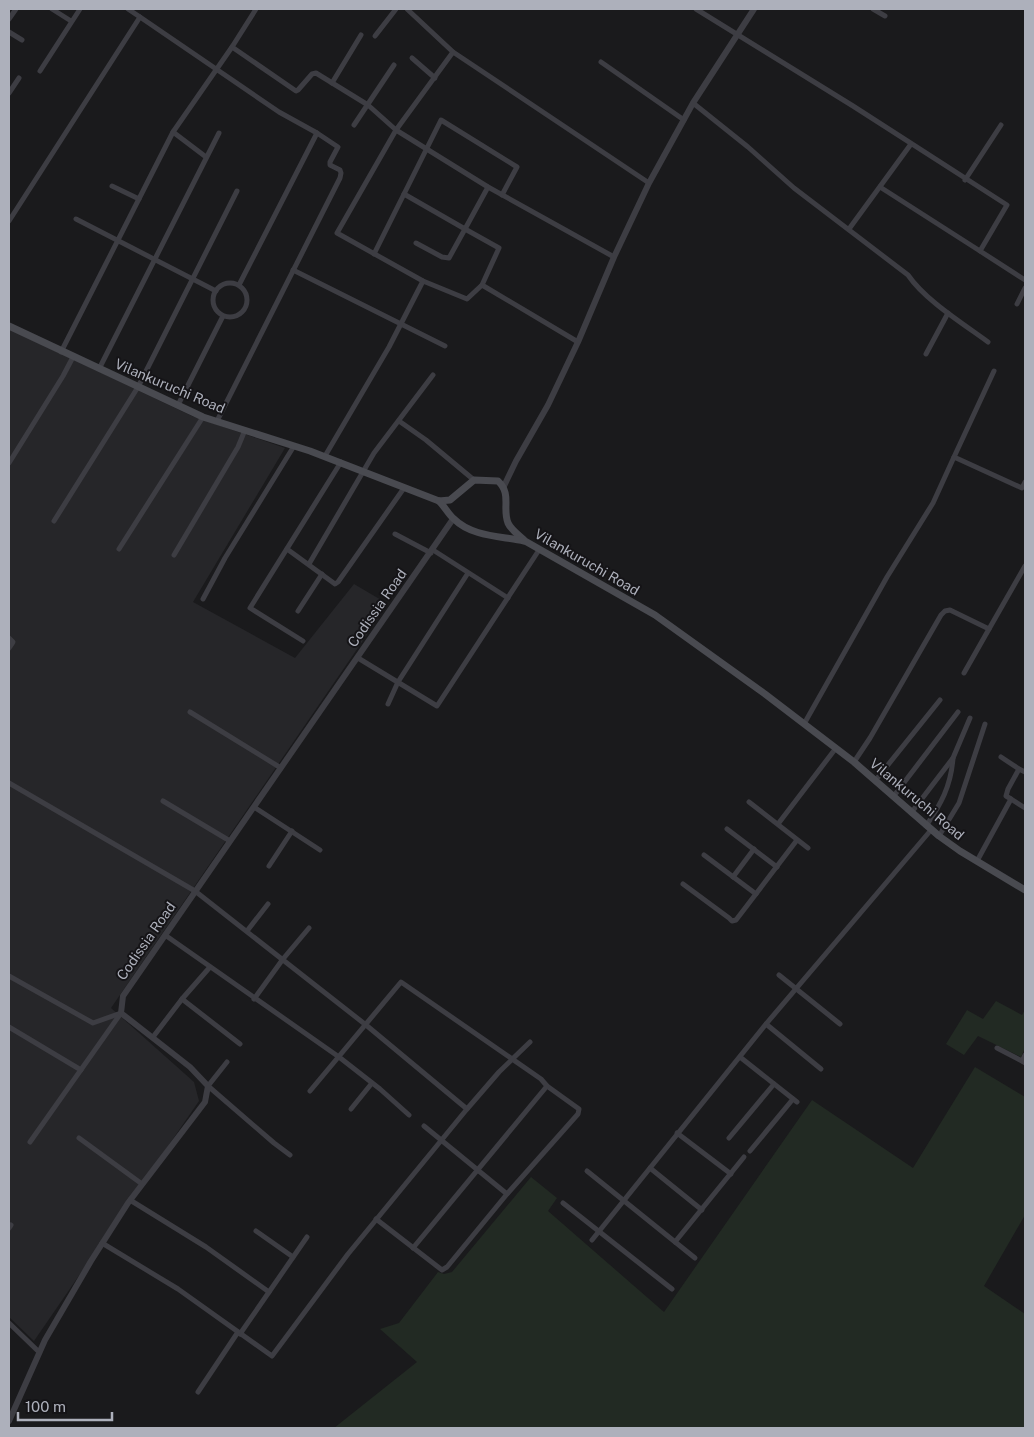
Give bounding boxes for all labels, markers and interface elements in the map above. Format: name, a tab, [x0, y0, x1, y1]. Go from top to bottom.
street label: Vilankuruchi Road	[113, 356, 227, 416]
street label: Vilankuruchi Road	[532, 526, 642, 598]
street label: Codissia Road	[344, 566, 410, 650]
street label: Vilankuruchi Road	[867, 755, 967, 843]
street label: Codissia Road	[113, 899, 179, 983]
scale bar	[18, 1390, 111, 1422]
text: 100 m	[25, 1398, 66, 1415]

